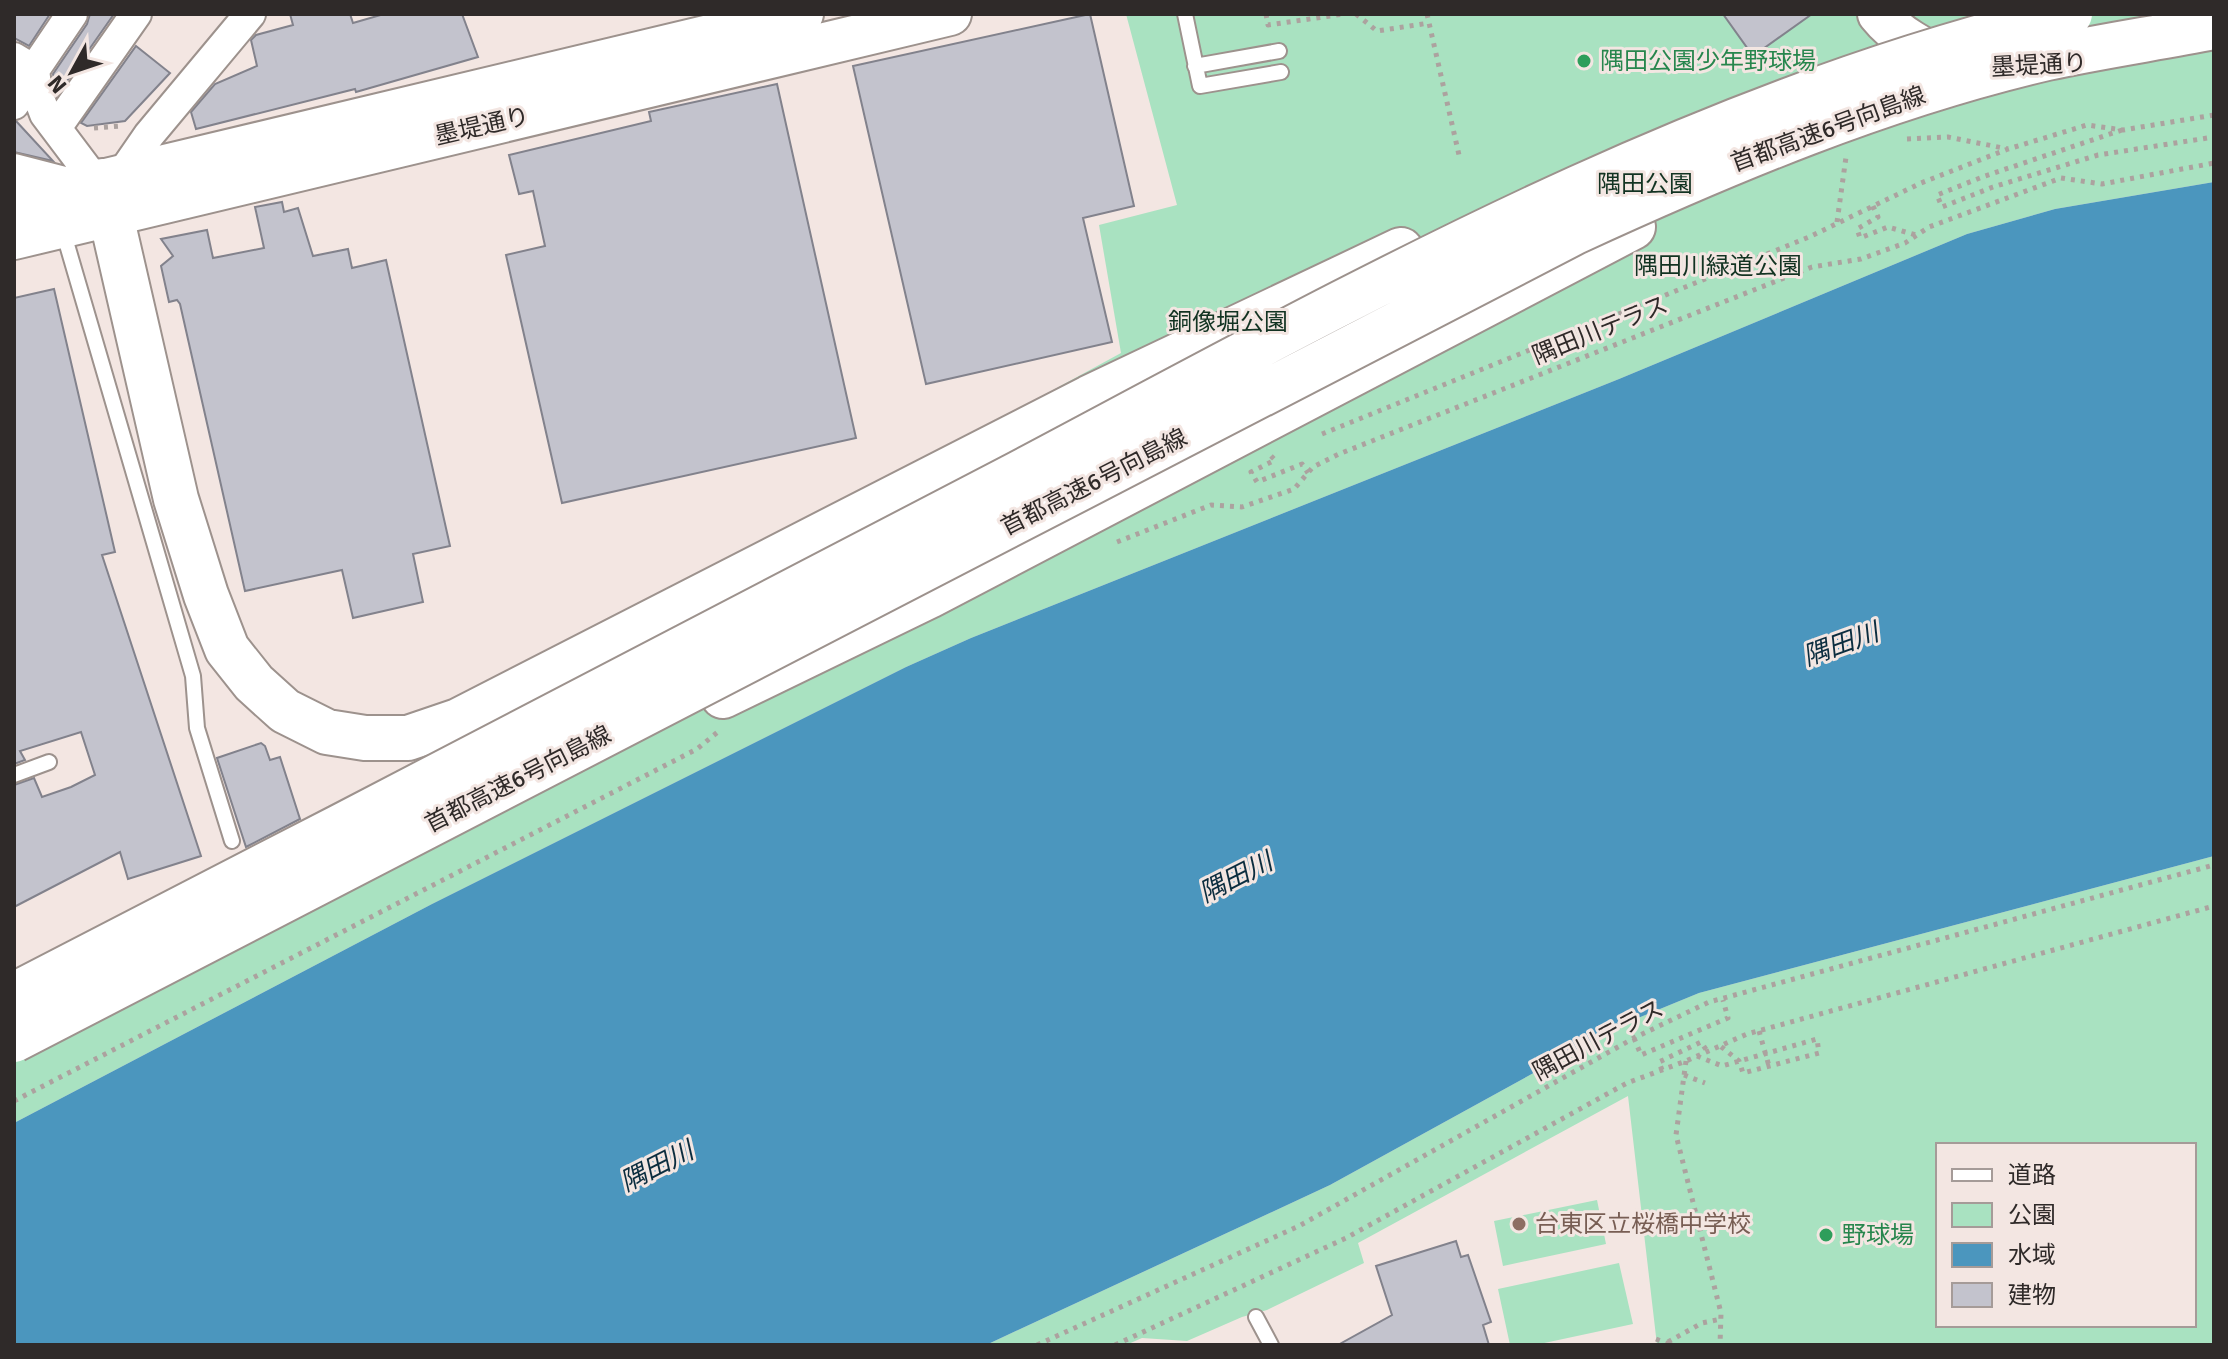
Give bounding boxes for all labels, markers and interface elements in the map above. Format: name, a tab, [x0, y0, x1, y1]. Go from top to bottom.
north arrow	[32, 32, 112, 112]
place label: 隅田公園少年野球場	[1600, 46, 1816, 76]
street label: 墨堤通り	[1990, 48, 2088, 82]
marker: 隅田公園少年野球場	[1575, 52, 1593, 70]
text: N	[42, 70, 72, 99]
street label: 首都高速6号向島線	[1727, 80, 1929, 178]
street label: 墨堤通り	[432, 101, 532, 151]
park label: 隅田公園	[1597, 169, 1693, 199]
park label: 隅田川緑道公園	[1634, 251, 1802, 281]
street label: 隅田川テラス	[1528, 289, 1672, 371]
park label: 銅像堀公園	[1168, 307, 1288, 337]
street label: 首都高速6号向島線	[996, 422, 1192, 542]
water label: 隅田川	[1799, 616, 1886, 673]
street label: 首都高速6号向島線	[420, 719, 616, 839]
water label: 隅田川	[1194, 845, 1281, 910]
street label: 隅田川テラス	[1528, 993, 1668, 1087]
water label: 隅田川	[615, 1134, 702, 1199]
legend	[1936, 1143, 2196, 1327]
text: 道路	[2008, 1160, 2056, 1190]
text: 公園	[2008, 1200, 2056, 1230]
place label: 台東区立桜橋中学校	[1535, 1209, 1751, 1239]
marker: 台東区立桜橋中学校	[1510, 1215, 1528, 1233]
place label: 野球場	[1842, 1220, 1914, 1250]
marker: 野球場	[1817, 1226, 1835, 1244]
text: 水域	[2008, 1240, 2056, 1270]
text: 建物	[2008, 1280, 2056, 1310]

